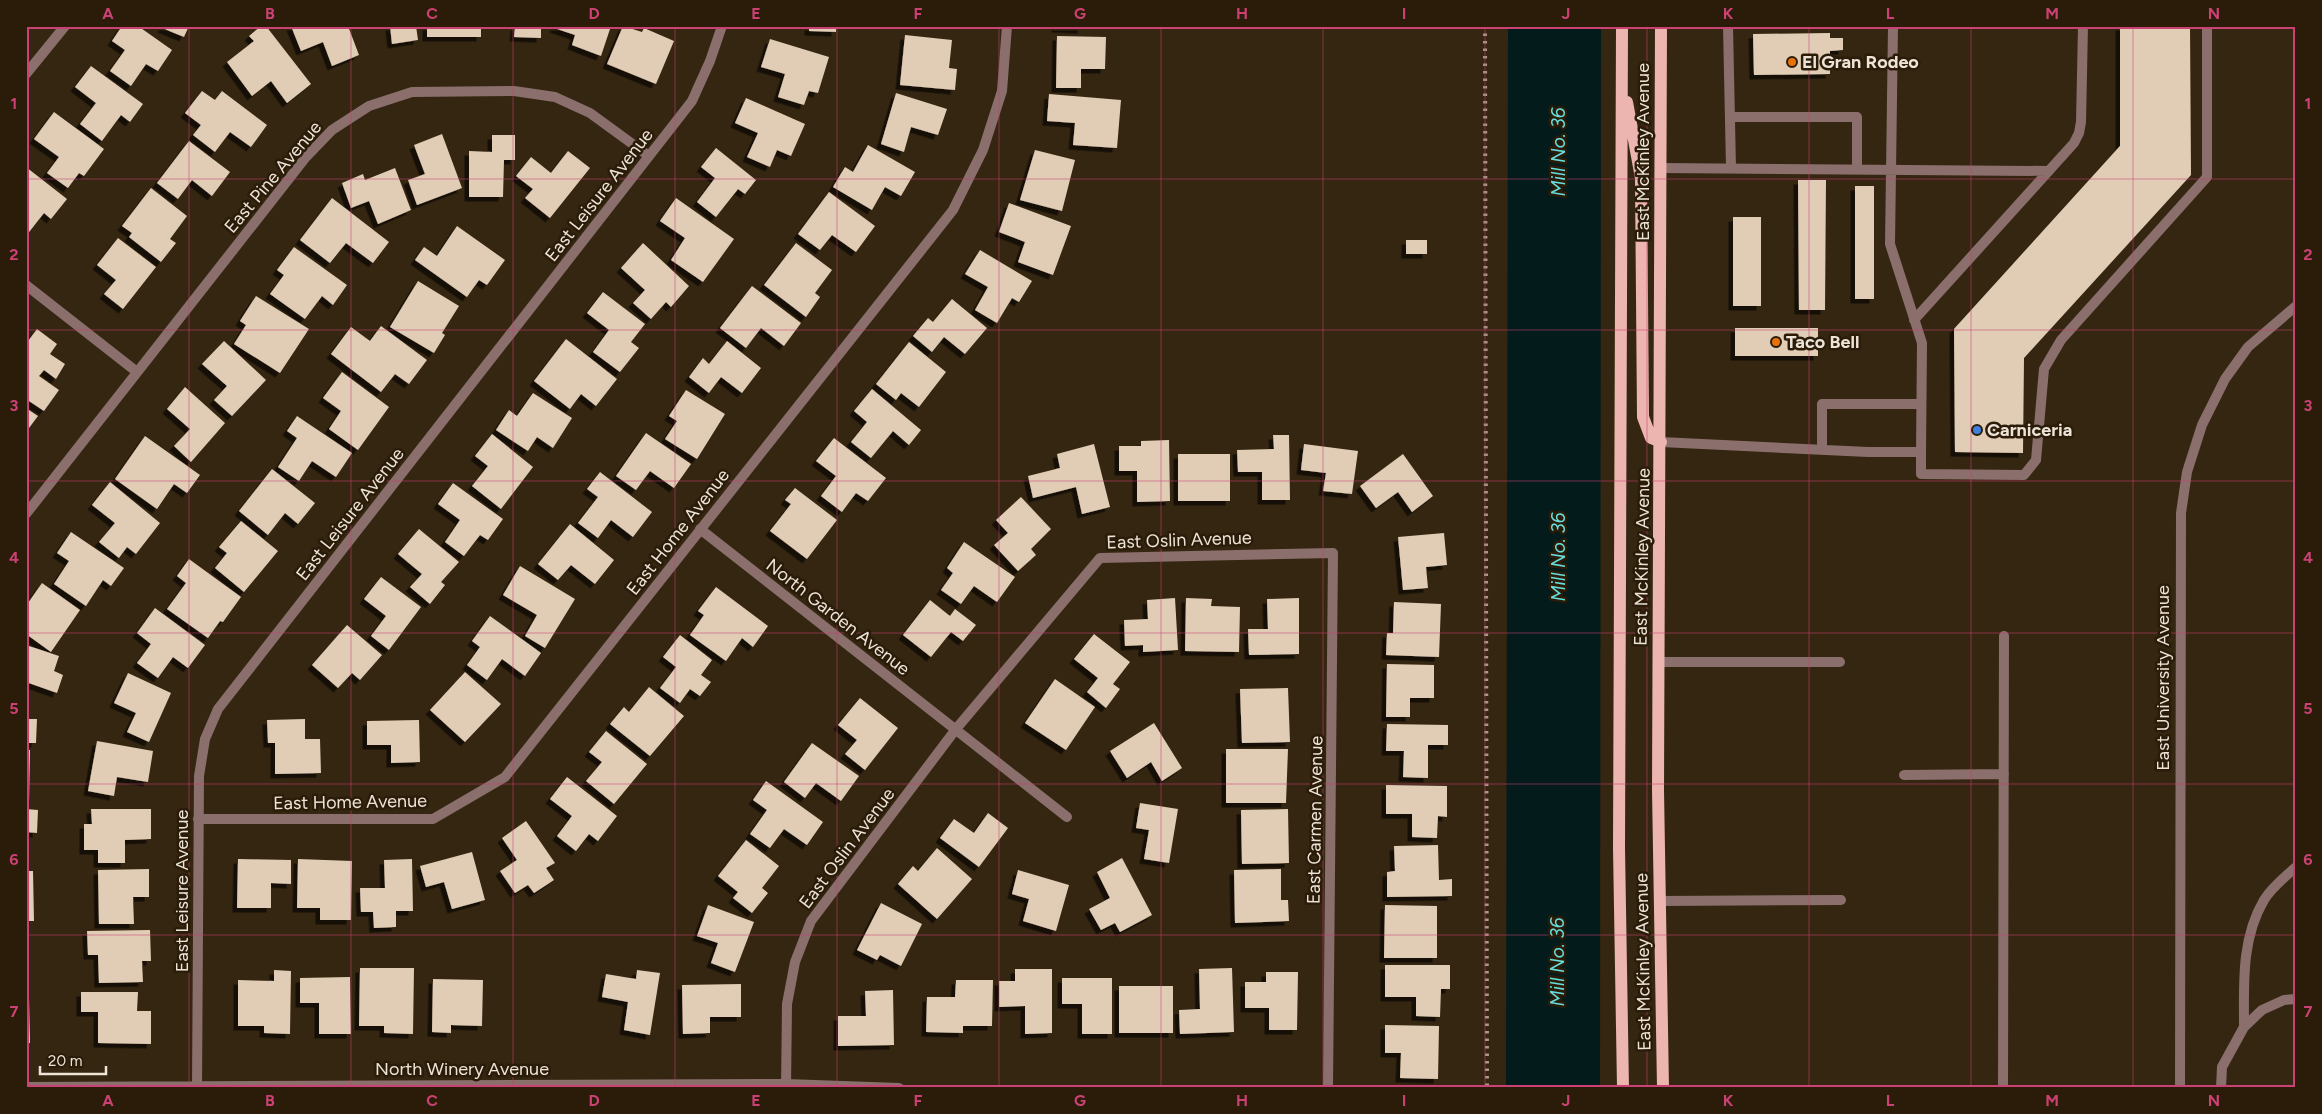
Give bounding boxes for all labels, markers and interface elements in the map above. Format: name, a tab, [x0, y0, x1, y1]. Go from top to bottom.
text: A	[102, 4, 114, 23]
text: B	[265, 4, 275, 23]
text: C	[426, 4, 438, 23]
text: D	[588, 4, 600, 23]
text: E	[751, 4, 761, 23]
text: F	[914, 4, 923, 23]
text: G	[1074, 4, 1086, 23]
text: H	[1236, 4, 1248, 23]
text: I	[1402, 4, 1406, 23]
text: J	[1562, 4, 1570, 23]
text: K	[1723, 4, 1734, 23]
text: L	[1886, 4, 1895, 23]
text: M	[2045, 4, 2059, 23]
text: N	[2208, 4, 2220, 23]
place label: El Gran Rodeo	[1802, 51, 1919, 73]
marker: El Gran Rodeo	[1786, 56, 1798, 68]
street label: East McKinley Avenue	[1632, 63, 1654, 241]
text: 1	[11, 94, 17, 113]
text: 1	[2305, 94, 2311, 113]
water label: Mill No. 36	[1547, 107, 1570, 197]
street label: East Pine Avenue	[220, 116, 326, 237]
street label: East Leisure Avenue	[540, 124, 658, 266]
text: 2	[9, 245, 19, 264]
text: 2	[2303, 245, 2313, 264]
place label: Taco Bell	[1786, 331, 1859, 353]
marker: Taco Bell	[1770, 336, 1782, 348]
text: 3	[10, 396, 19, 415]
text: 3	[2304, 396, 2313, 415]
place label: Carniceria	[1987, 419, 2072, 441]
marker: Carniceria	[1971, 424, 1983, 436]
street label: East Leisure Avenue	[291, 443, 409, 585]
street label: East Home Avenue	[622, 464, 734, 599]
street label: East McKinley Avenue	[1629, 468, 1655, 646]
water label: Mill No. 36	[1547, 512, 1570, 602]
street label: East Oslin Avenue	[1106, 526, 1252, 554]
text: 4	[9, 548, 19, 567]
text: 4	[2303, 548, 2313, 567]
street label: North Garden Avenue	[762, 554, 914, 680]
street label: East University Avenue	[2152, 585, 2174, 771]
text: 5	[9, 699, 19, 718]
text: 5	[2303, 699, 2313, 718]
street label: East Carmen Avenue	[1303, 736, 1327, 904]
street label: East Oslin Avenue	[794, 783, 900, 913]
street label: East Home Avenue	[273, 790, 427, 814]
street label: East Leisure Avenue	[171, 810, 193, 972]
text: 6	[9, 850, 19, 869]
text: 6	[2303, 850, 2313, 869]
street label: East McKinley Avenue	[1630, 873, 1656, 1051]
water label: Mill No. 36	[1546, 917, 1569, 1007]
text: 7	[10, 1002, 19, 1021]
text: 7	[2304, 1002, 2313, 1021]
scale bar	[40, 1044, 106, 1076]
text: 20 m	[48, 1052, 82, 1070]
street label: North Winery Avenue	[375, 1058, 549, 1080]
text: A	[102, 1091, 114, 1110]
text: B	[265, 1091, 275, 1110]
text: C	[426, 1091, 438, 1110]
text: D	[588, 1091, 600, 1110]
text: E	[751, 1091, 761, 1110]
text: F	[914, 1091, 923, 1110]
text: G	[1074, 1091, 1086, 1110]
text: H	[1236, 1091, 1248, 1110]
text: I	[1402, 1091, 1406, 1110]
text: J	[1562, 1091, 1570, 1110]
text: K	[1723, 1091, 1734, 1110]
text: L	[1886, 1091, 1895, 1110]
text: M	[2045, 1091, 2059, 1110]
text: N	[2208, 1091, 2220, 1110]

